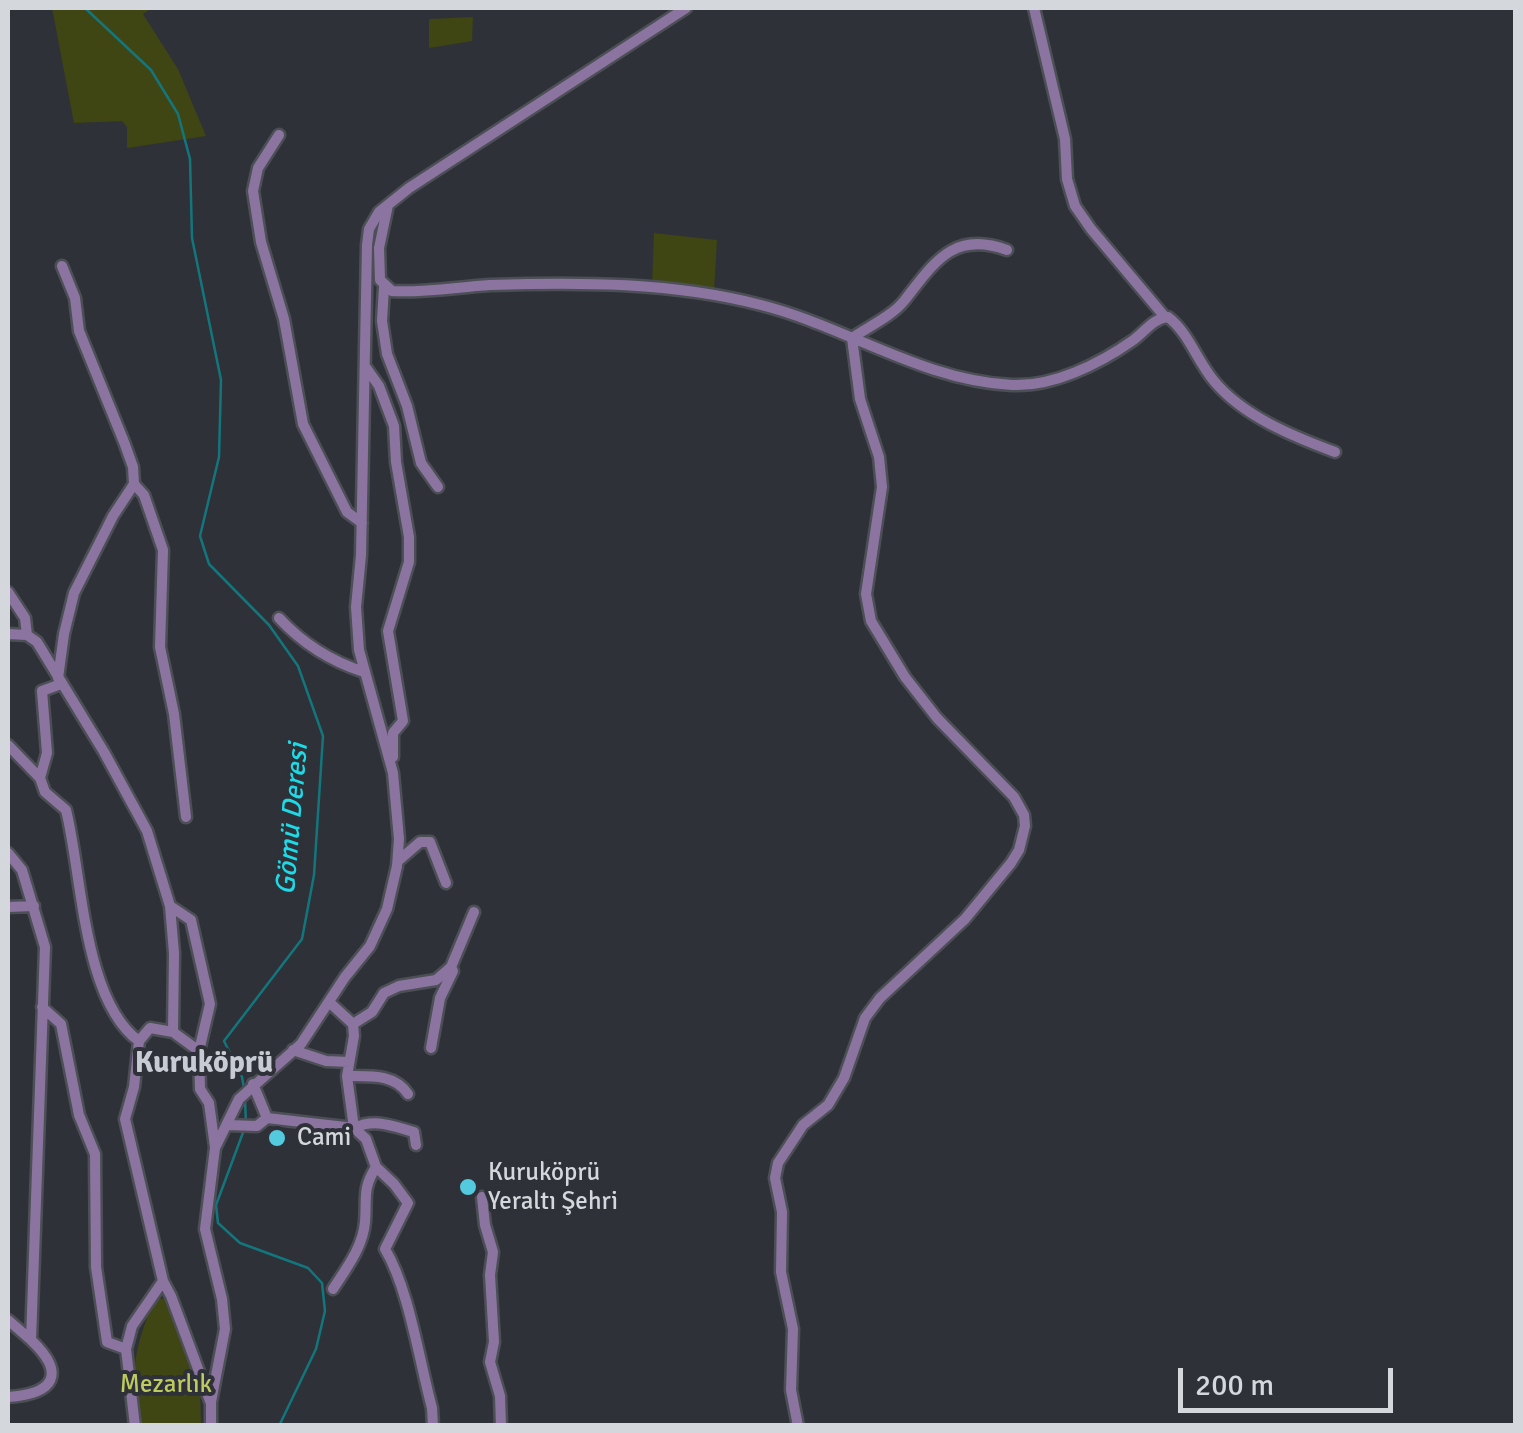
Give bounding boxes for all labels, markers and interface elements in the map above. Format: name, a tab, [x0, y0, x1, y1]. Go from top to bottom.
water label: Gömü Deresi	[270, 742, 316, 896]
district label: Kuruköprü	[135, 1046, 273, 1082]
place label: Cami	[297, 1123, 351, 1153]
marker: Cami	[266, 1127, 288, 1149]
place label: Kuruköprü Yeraltı Şehri	[488, 1158, 618, 1217]
marker: Kuruköprü Yeraltı Şehri	[457, 1176, 479, 1198]
scale bar	[1183, 1348, 1398, 1410]
text: 200 m	[1195, 1367, 1274, 1404]
park label: Mezarlık	[120, 1370, 212, 1400]

